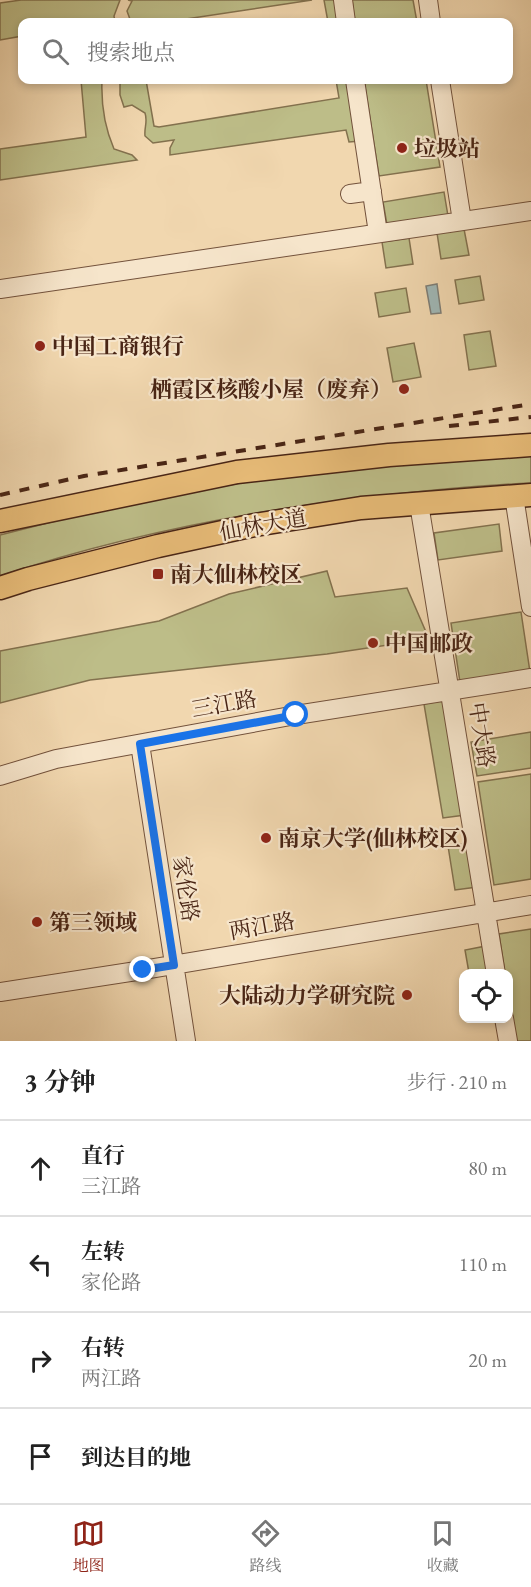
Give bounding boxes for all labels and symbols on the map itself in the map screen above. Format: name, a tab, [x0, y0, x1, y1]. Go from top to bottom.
place label: 垃圾站	[414, 134, 480, 163]
marker: 垃圾站	[395, 141, 409, 155]
place label: 中国工商银行	[52, 332, 184, 361]
marker: 中国工商银行	[33, 339, 47, 353]
place label: 栖霞区核酸小屋（废弃）	[150, 375, 392, 404]
marker: 栖霞区核酸小屋（废弃）	[397, 382, 411, 396]
street label: 仙林大道	[217, 503, 309, 547]
place label: 南大仙林校区	[170, 560, 302, 589]
marker: 南大仙林校区	[151, 567, 165, 581]
place label: 中国邮政	[385, 629, 473, 658]
marker: 中国邮政	[366, 636, 380, 650]
street label: 三江路	[189, 684, 259, 724]
street label: 中大路	[463, 700, 501, 770]
route start	[282, 701, 308, 727]
place label: 南京大学(仙林校区)	[278, 824, 467, 853]
marker: 南京大学(仙林校区)	[259, 831, 273, 845]
street label: 家伦路	[167, 854, 205, 924]
street label: 两江路	[227, 906, 297, 946]
place label: 第三领域	[49, 908, 137, 937]
marker: 第三领域	[30, 915, 44, 929]
route end	[129, 956, 155, 982]
place label: 大陆动力学研究院	[219, 981, 395, 1010]
marker: 大陆动力学研究院	[400, 988, 414, 1002]

